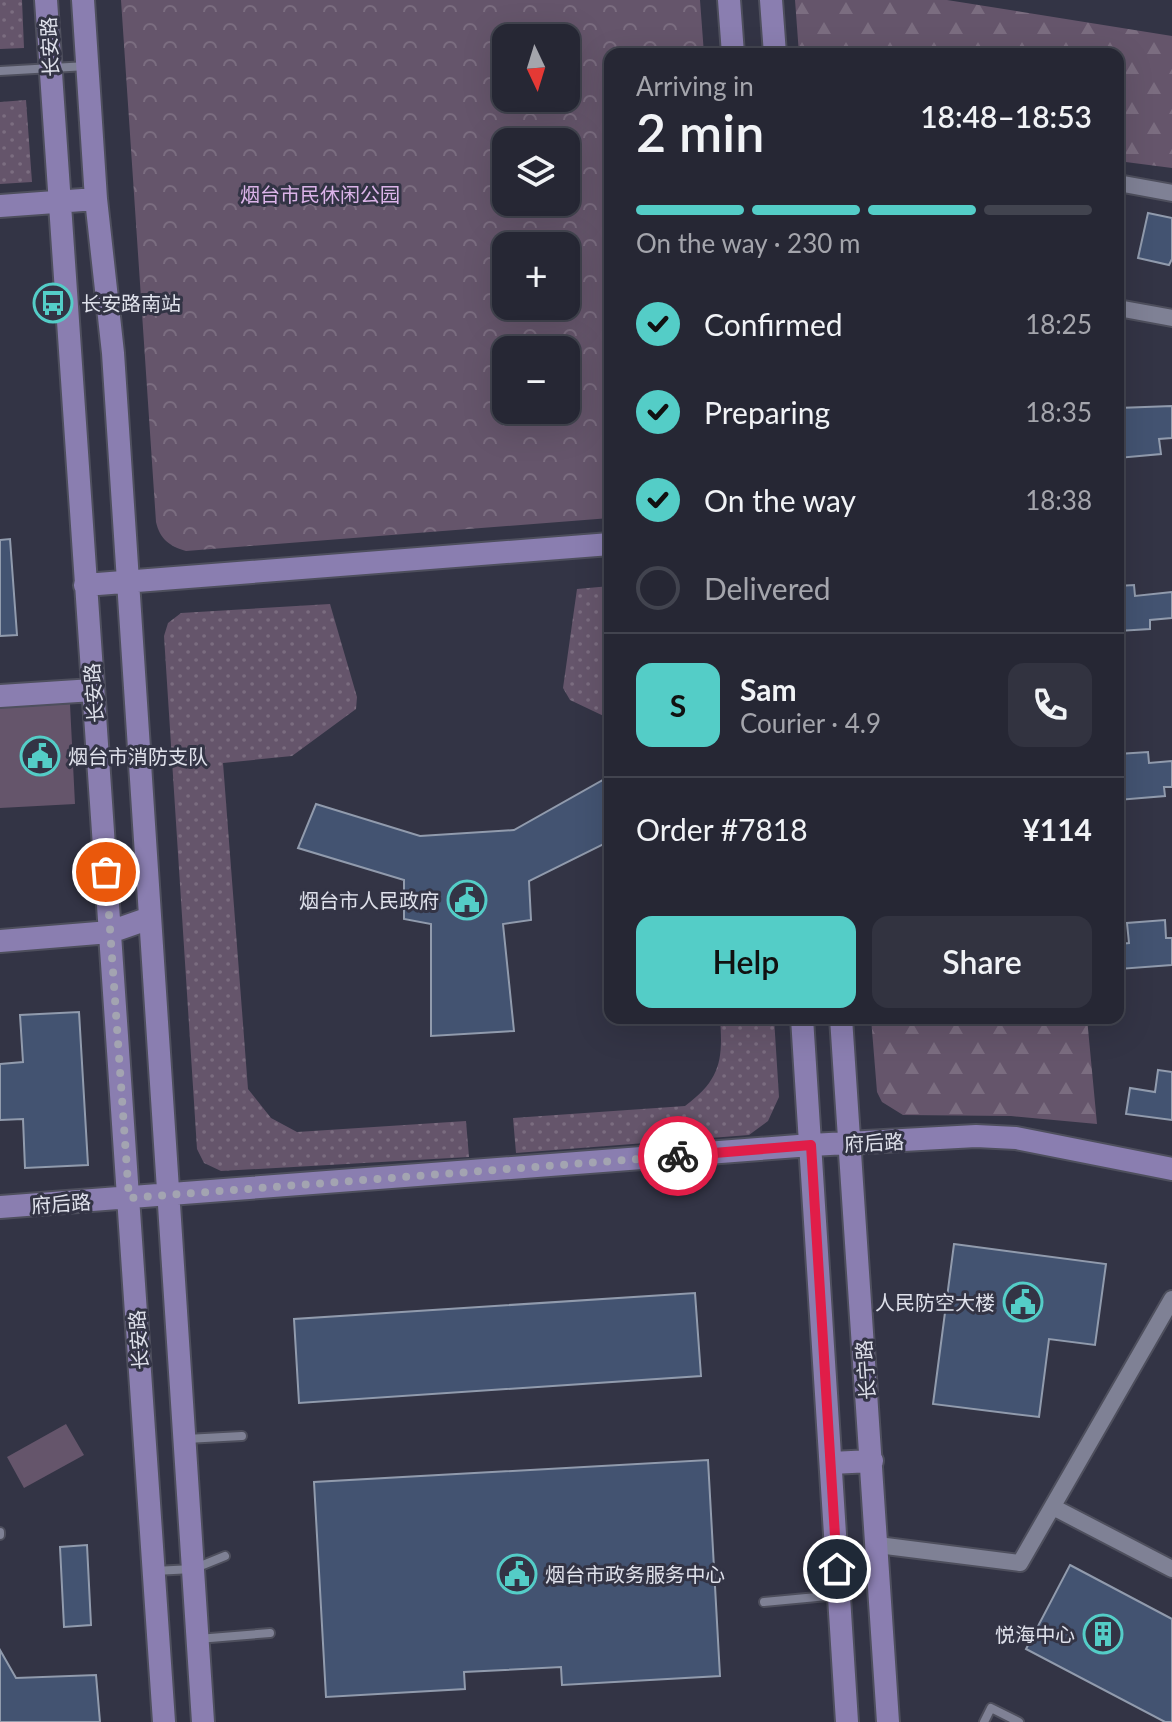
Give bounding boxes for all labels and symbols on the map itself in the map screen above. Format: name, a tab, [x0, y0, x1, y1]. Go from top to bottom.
street label: 长安路	[35, 16, 63, 78]
north arrow	[492, 24, 580, 112]
park label: 烟台市民休闲公园	[240, 182, 400, 206]
bus stop icon: 长安路南站	[32, 282, 74, 324]
place label: 长安路南站	[81, 291, 181, 315]
street label: 长安路	[79, 662, 107, 724]
public building icon: 烟台市消防支队	[19, 735, 61, 777]
place label: 烟台市消防支队	[68, 744, 208, 768]
pin	[72, 838, 140, 906]
public building icon: 烟台市人民政府	[446, 879, 488, 921]
place label: 烟台市人民政府	[299, 888, 439, 912]
courier	[638, 1116, 718, 1196]
street label: 府后路	[843, 1128, 905, 1156]
street label: 府后路	[30, 1189, 92, 1217]
public building icon: 人民防空大楼	[1002, 1281, 1044, 1323]
place label: 人民防空大楼	[875, 1290, 995, 1314]
street label: 长安路	[124, 1309, 152, 1371]
street label: 长宁路	[851, 1339, 879, 1401]
pin	[803, 1535, 871, 1603]
public building icon: 烟台市政务服务中心	[496, 1553, 538, 1595]
place label: 烟台市政务服务中心	[545, 1562, 725, 1586]
building icon: 悦海中心	[1082, 1613, 1124, 1655]
place label: 悦海中心	[995, 1622, 1075, 1646]

